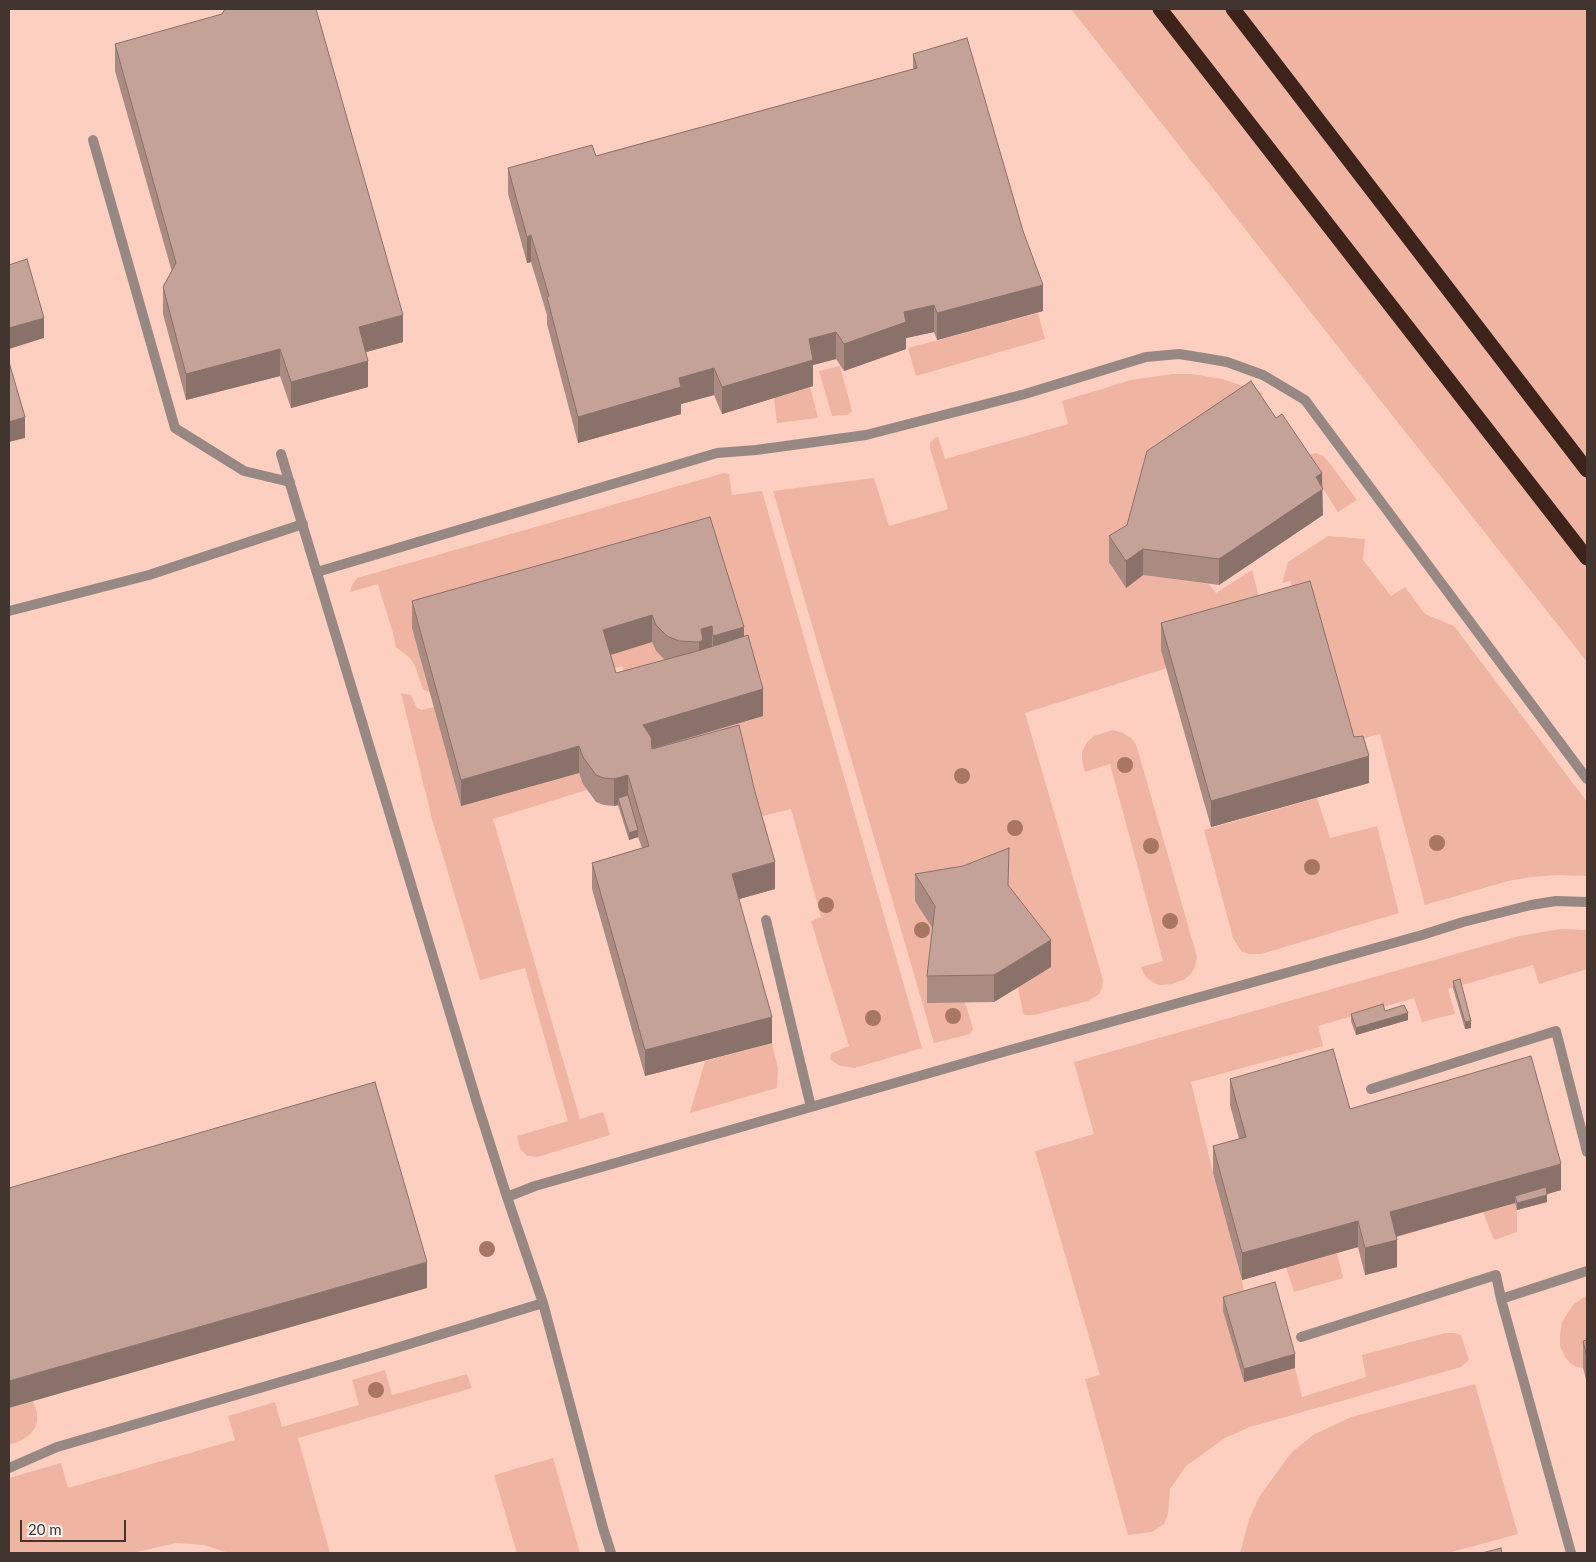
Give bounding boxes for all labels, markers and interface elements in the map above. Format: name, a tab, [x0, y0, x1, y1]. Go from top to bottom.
scale bar	[22, 1510, 129, 1542]
text: 20 m	[28, 1520, 62, 1538]

